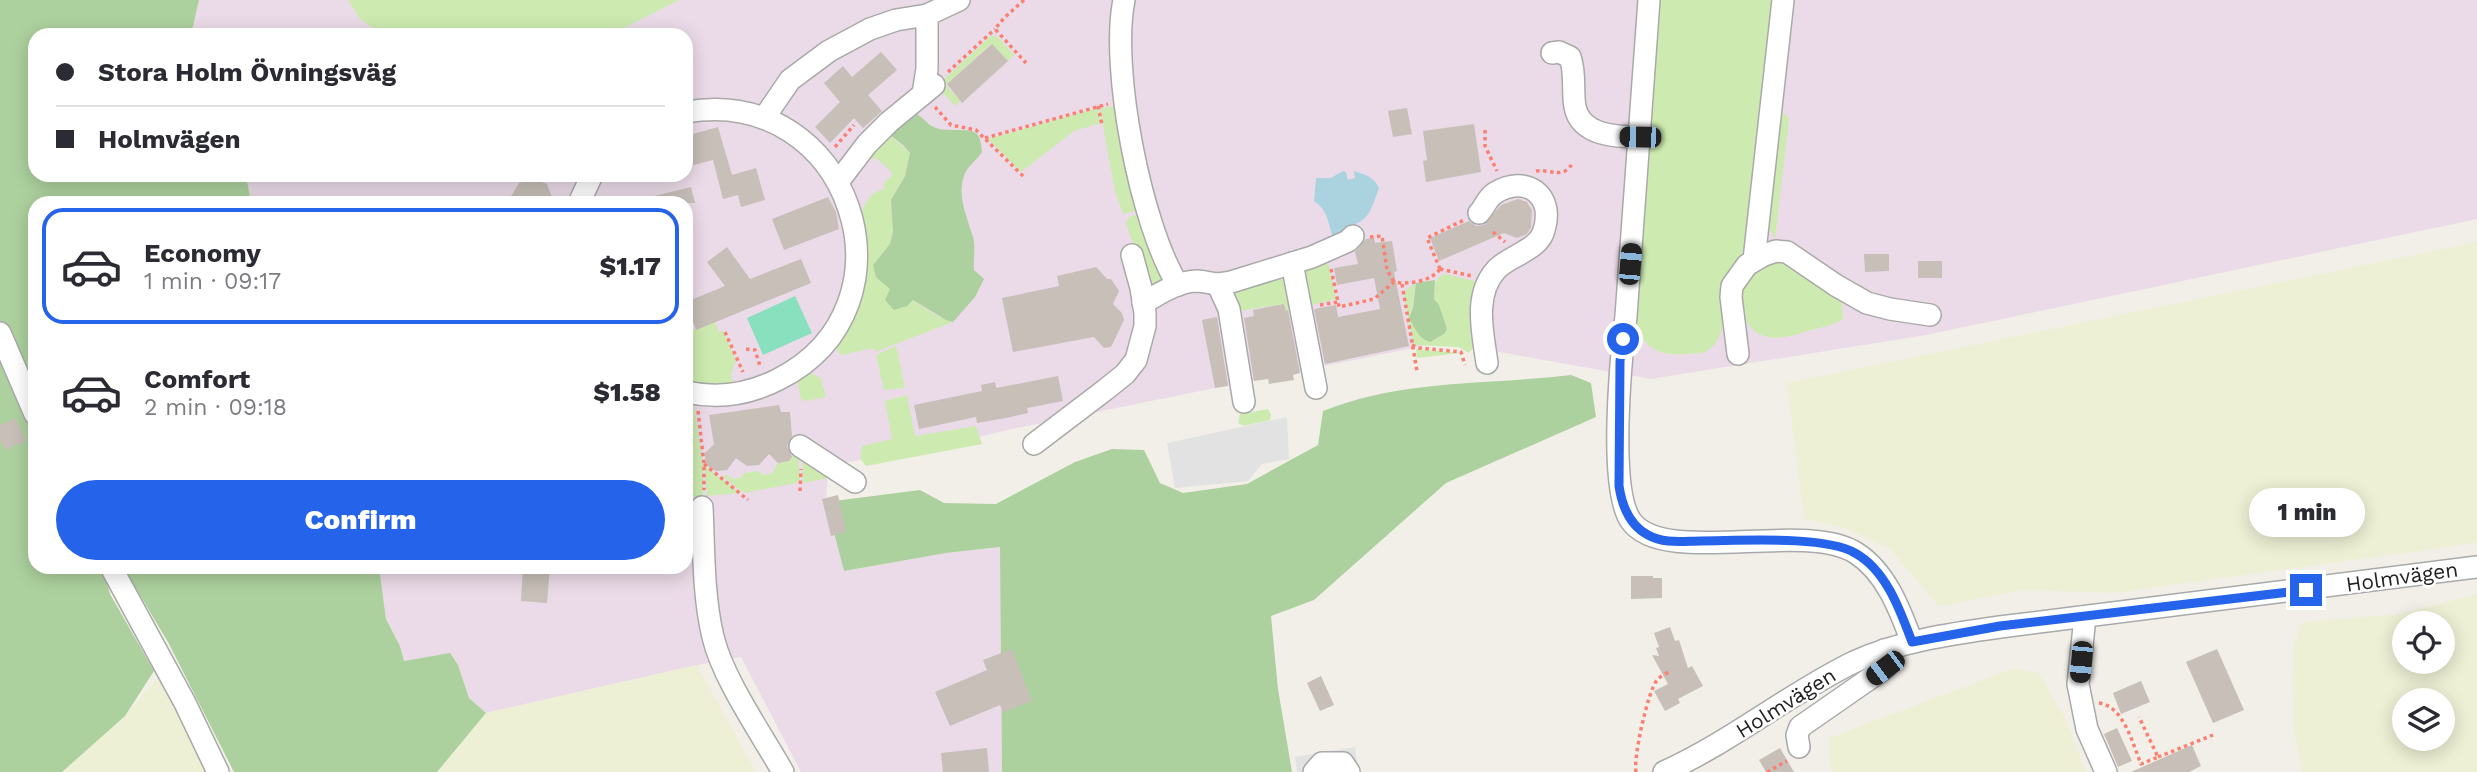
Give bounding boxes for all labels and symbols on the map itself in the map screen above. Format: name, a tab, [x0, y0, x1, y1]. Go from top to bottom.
car	[1619, 126, 1662, 148]
car	[1618, 242, 1643, 286]
route start	[1607, 323, 1639, 355]
callout: 1 min	[2248, 489, 2364, 538]
street label: Holmvägen	[2344, 556, 2460, 597]
route end	[2290, 574, 2322, 606]
car	[2069, 640, 2094, 684]
car	[1862, 647, 1909, 689]
street label: Holmvägen	[1731, 662, 1840, 743]

